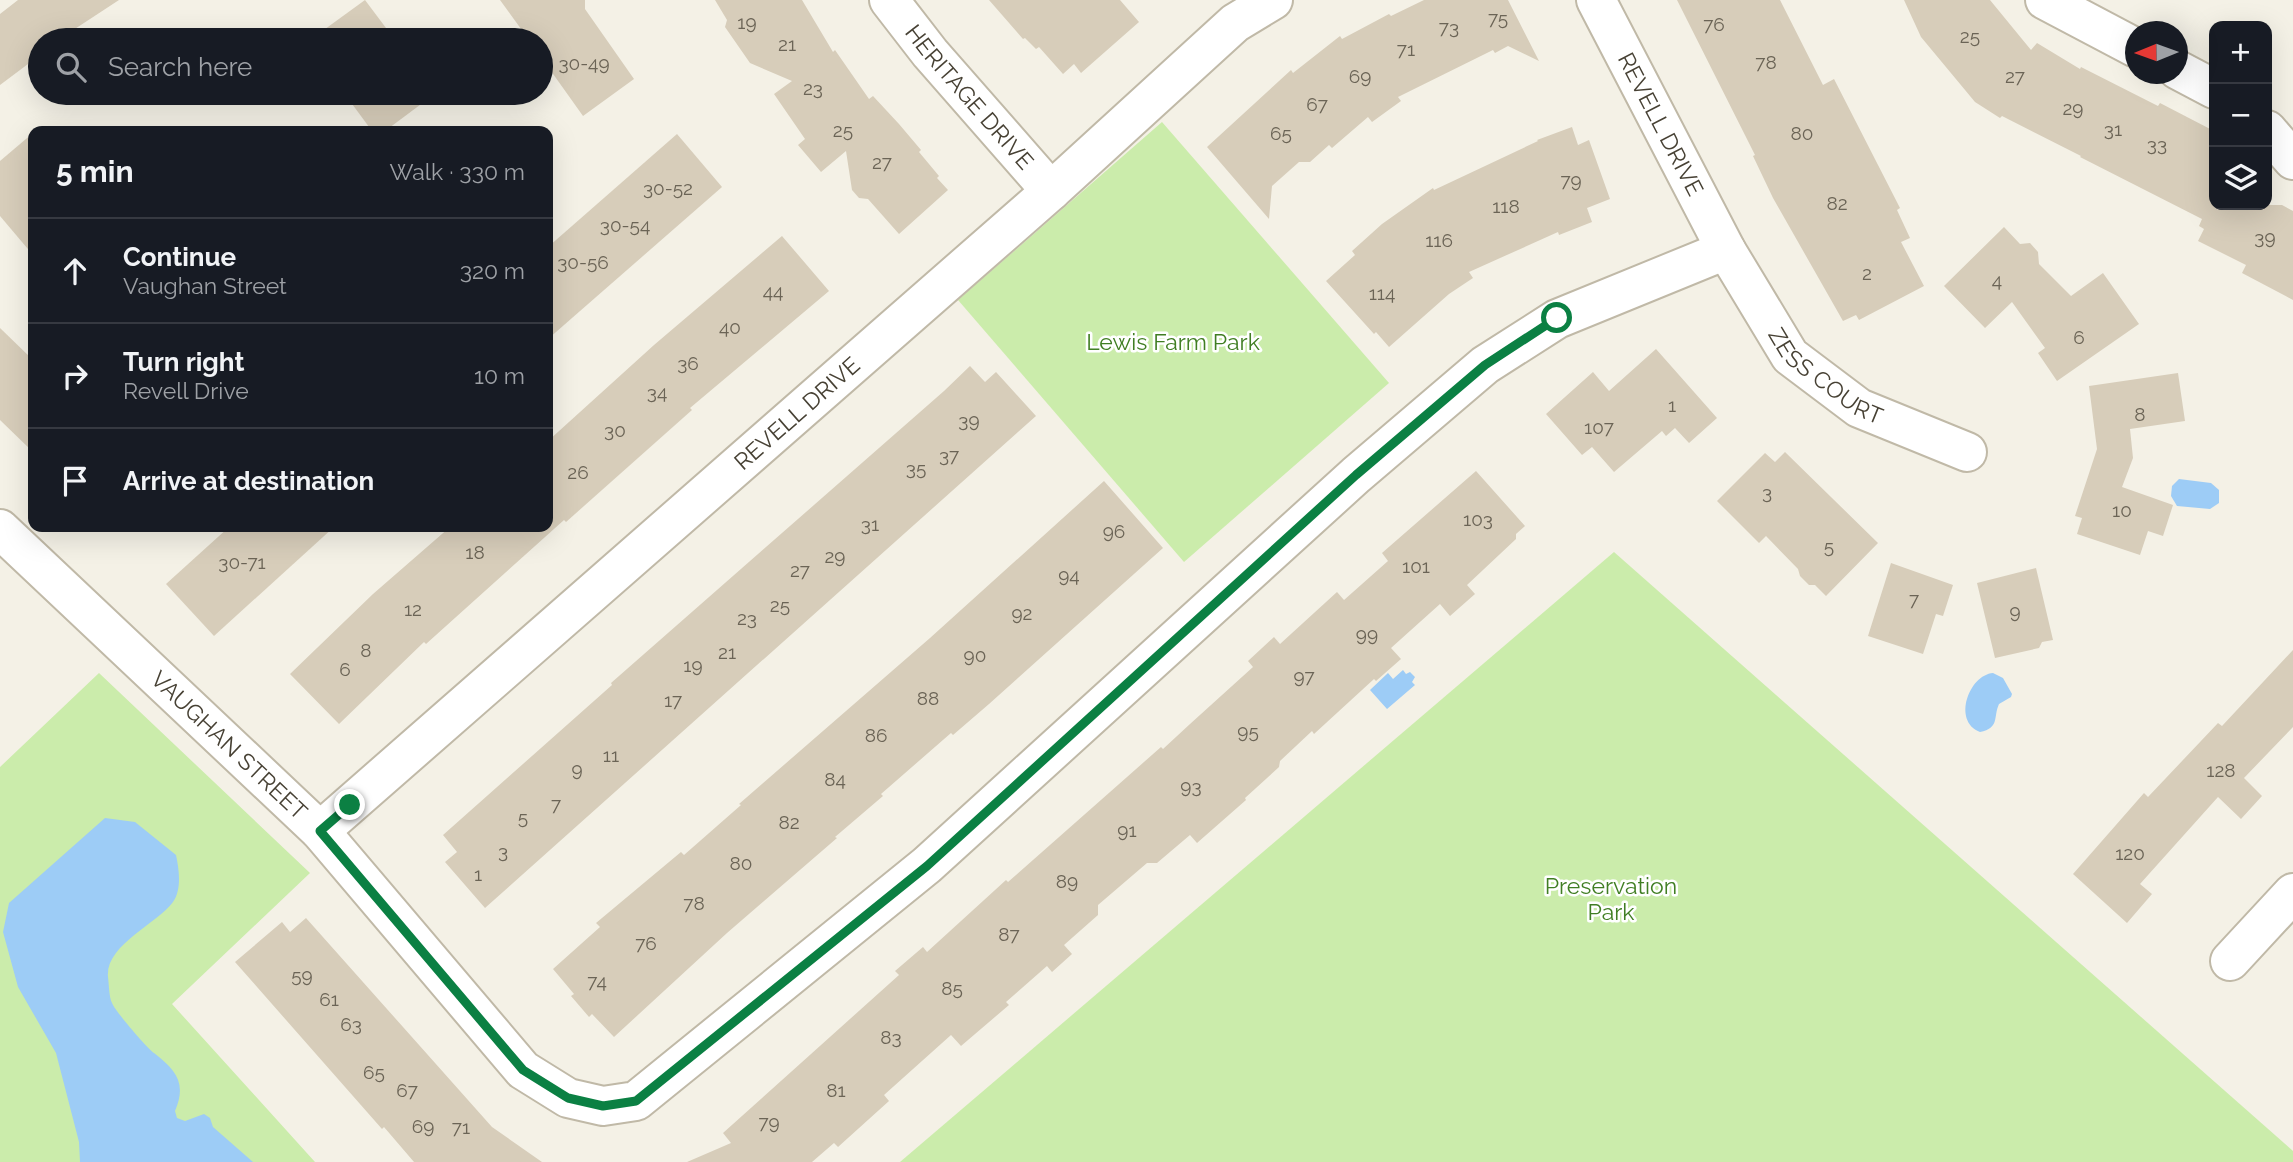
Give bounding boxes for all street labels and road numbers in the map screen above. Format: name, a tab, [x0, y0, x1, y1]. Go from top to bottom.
street label: HERITAGE DRIVE	[900, 19, 1040, 174]
street label: REVELL DRIVE	[1613, 48, 1709, 200]
street label: ZESS COURT	[1763, 323, 1887, 429]
street label: REVELL DRIVE	[729, 351, 865, 475]
street label: VAUGHAN STREET	[146, 665, 313, 825]

